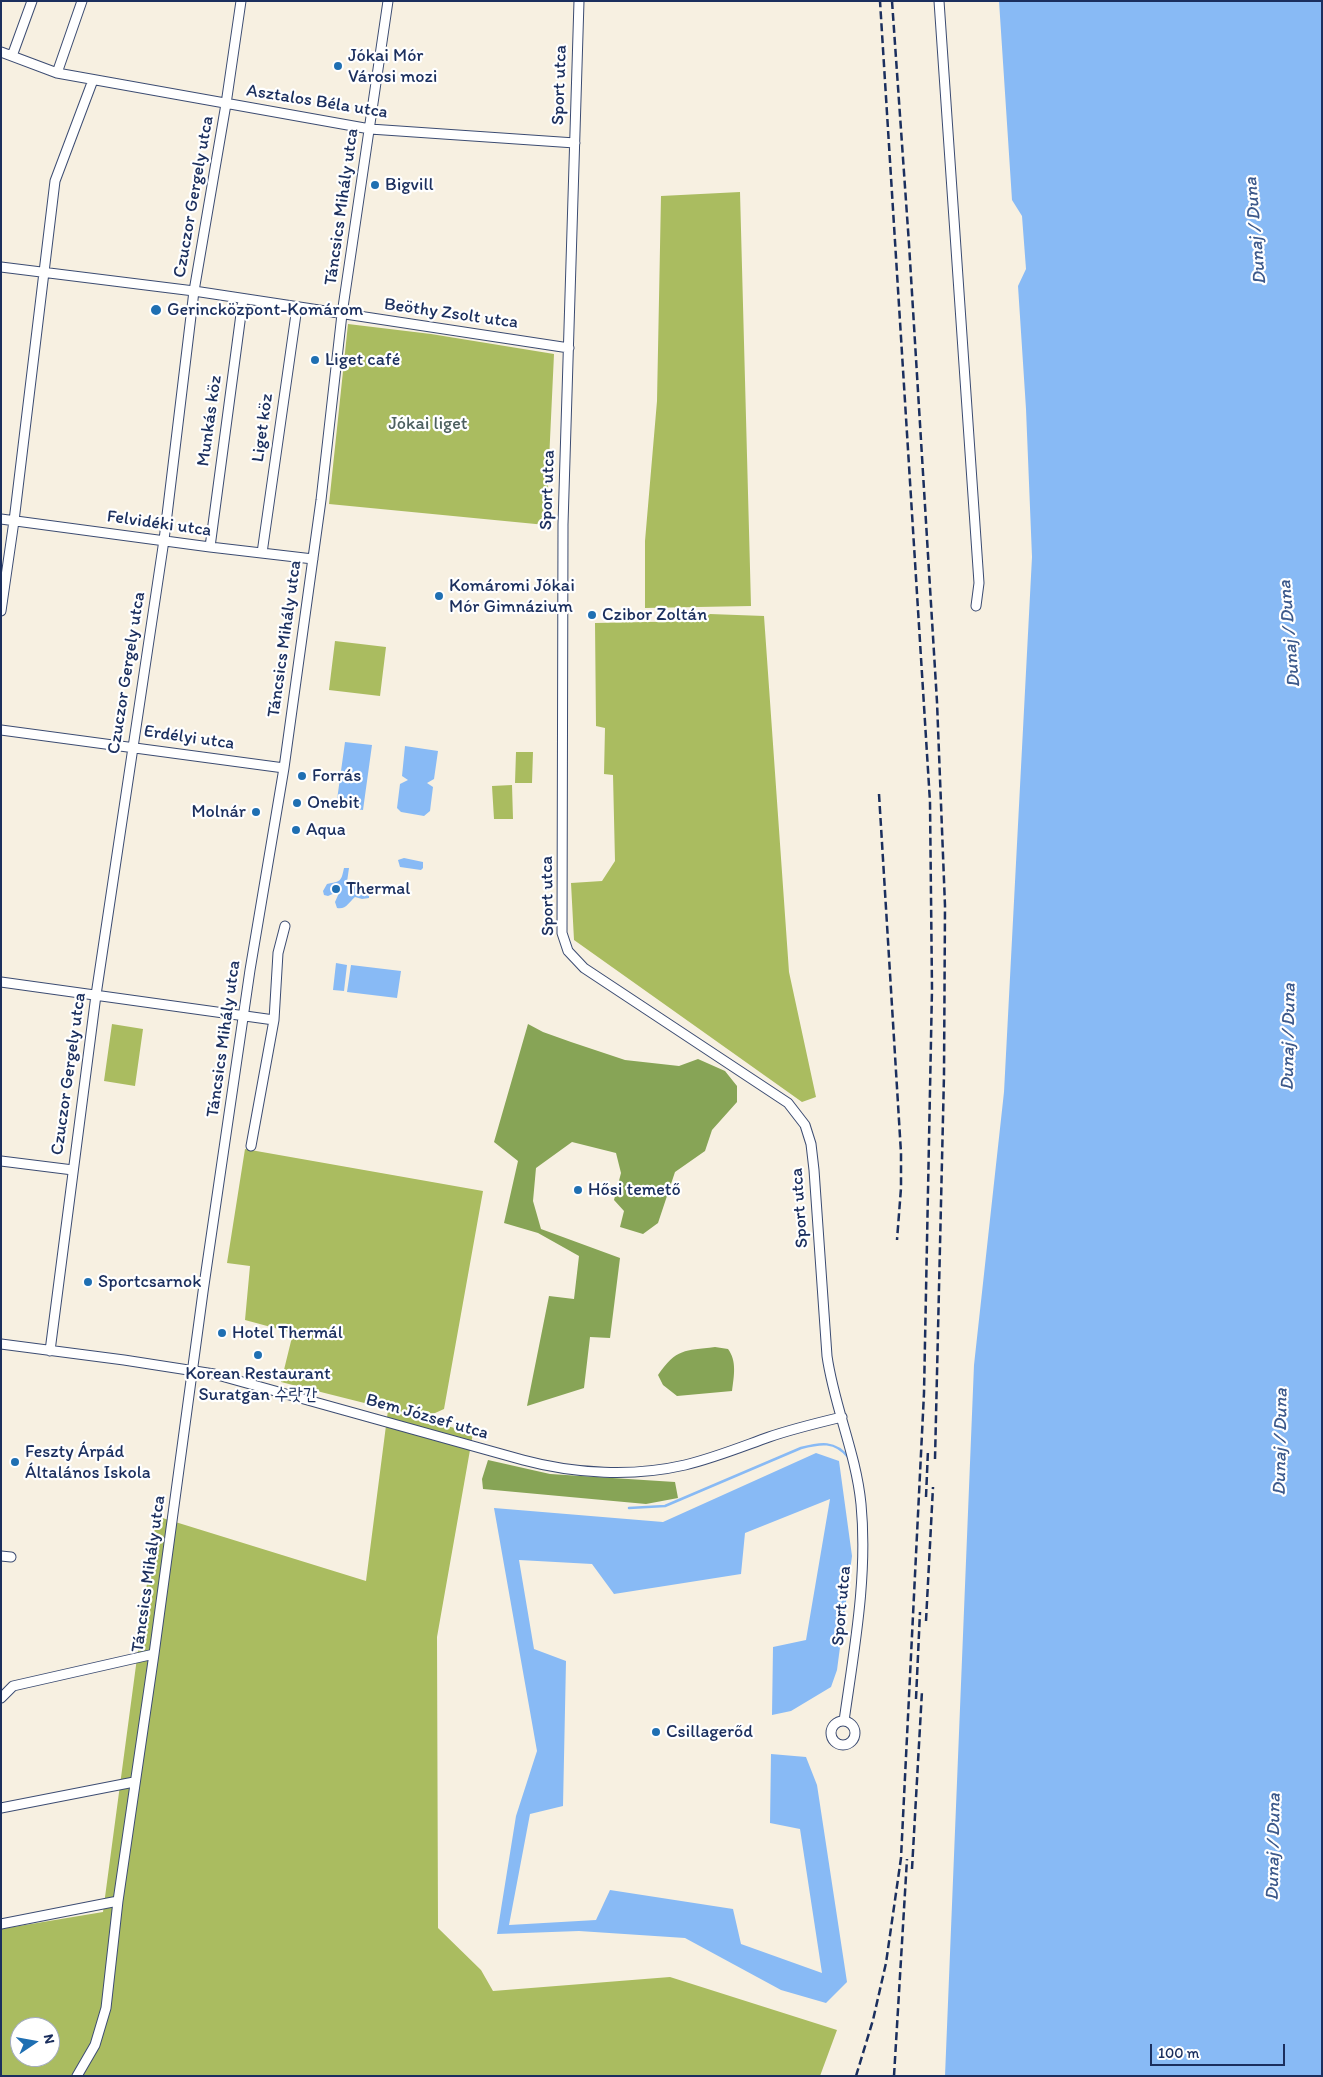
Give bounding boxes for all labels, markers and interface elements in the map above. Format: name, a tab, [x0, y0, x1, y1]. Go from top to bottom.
place label: Jókai Mór Városi mozi	[348, 45, 437, 88]
street label: Sport utca	[548, 45, 572, 125]
marker: Jókai Mór Városi mozi	[332, 60, 344, 72]
street label: Asztalos Béla utca	[245, 80, 389, 124]
street label: Czuczor Gergely utca	[169, 114, 219, 280]
street label: Táncsics Mihály utca	[320, 127, 364, 287]
place label: Bigvill	[385, 174, 434, 196]
water label: Dunaj / Duna	[1240, 176, 1272, 286]
marker: Bigvill	[369, 179, 381, 191]
street label: Beöthy Zsolt utca	[383, 294, 519, 334]
place label: Gerincközpont-Komárom	[167, 299, 363, 321]
marker: Gerincközpont-Komárom	[149, 303, 163, 317]
place label: Liget café	[325, 349, 400, 371]
marker: Liget café	[309, 354, 321, 366]
street label: Munkás köz	[193, 374, 227, 468]
street label: Liget köz	[248, 392, 278, 464]
park label: Jókai liget	[388, 413, 468, 435]
street label: Sport utca	[536, 450, 560, 530]
street label: Felvidéki utca	[105, 506, 213, 542]
street label: Táncsics Mihály utca	[263, 559, 307, 719]
place label: Komáromi Jókai Mór Gimnázium	[449, 575, 575, 618]
water label: Dunaj / Duna	[1274, 579, 1306, 689]
street label: Czuczor Gergely utca	[104, 590, 150, 756]
marker: Komáromi Jókai Mór Gimnázium	[433, 590, 445, 602]
place label: Czibor Zoltán	[602, 604, 707, 626]
marker: Czibor Zoltán	[586, 609, 598, 621]
street label: Erdélyi utca	[142, 721, 236, 755]
place label: Forrás	[312, 765, 361, 787]
marker: Forrás	[296, 770, 308, 782]
place label: Onebit	[307, 792, 360, 814]
marker: Onebit	[291, 797, 303, 809]
place label: Molnár	[191, 801, 246, 823]
marker: Molnár	[250, 806, 262, 818]
place label: Aqua	[306, 819, 346, 841]
marker: Aqua	[290, 824, 302, 836]
street label: Sport utca	[537, 856, 559, 936]
place label: Thermal	[346, 878, 410, 900]
marker: Thermal	[330, 883, 342, 895]
street label: Táncsics Mihály utca	[202, 959, 246, 1119]
water label: Dunaj / Duna	[1277, 983, 1301, 1091]
street label: Czuczor Gergely utca	[47, 991, 91, 1157]
street label: Sport utca	[786, 1167, 814, 1249]
place label: Hősi temető	[588, 1179, 681, 1201]
marker: Hősi temető	[572, 1184, 584, 1196]
place label: Sportcsarnok	[98, 1271, 201, 1293]
marker: Sportcsarnok	[82, 1276, 94, 1288]
place label: Hotel Thermál	[232, 1322, 343, 1344]
marker: Hotel Thermál	[216, 1327, 228, 1339]
marker: Korean Restaurant Suratgan 수랏간	[252, 1349, 264, 1361]
place label: Korean Restaurant Suratgan 수랏간	[185, 1363, 331, 1406]
water label: Dunaj / Duna	[1269, 1388, 1293, 1496]
street label: Bem József utca	[363, 1389, 491, 1445]
place label: Feszty Árpád Általános Iskola	[25, 1441, 151, 1484]
marker: Feszty Árpád Általános Iskola	[9, 1456, 21, 1468]
street label: Táncsics Mihály utca	[127, 1494, 171, 1654]
street label: Sport utca	[828, 1565, 856, 1647]
place label: Csillagerőd	[666, 1721, 753, 1743]
marker: Csillagerőd	[650, 1726, 662, 1738]
water label: Dunaj / Duna	[1262, 1793, 1286, 1901]
north arrow	[10, 2017, 60, 2067]
text: N	[40, 2033, 58, 2045]
scale bar	[1153, 2034, 1288, 2066]
text: 100 m	[1158, 2044, 1199, 2062]

